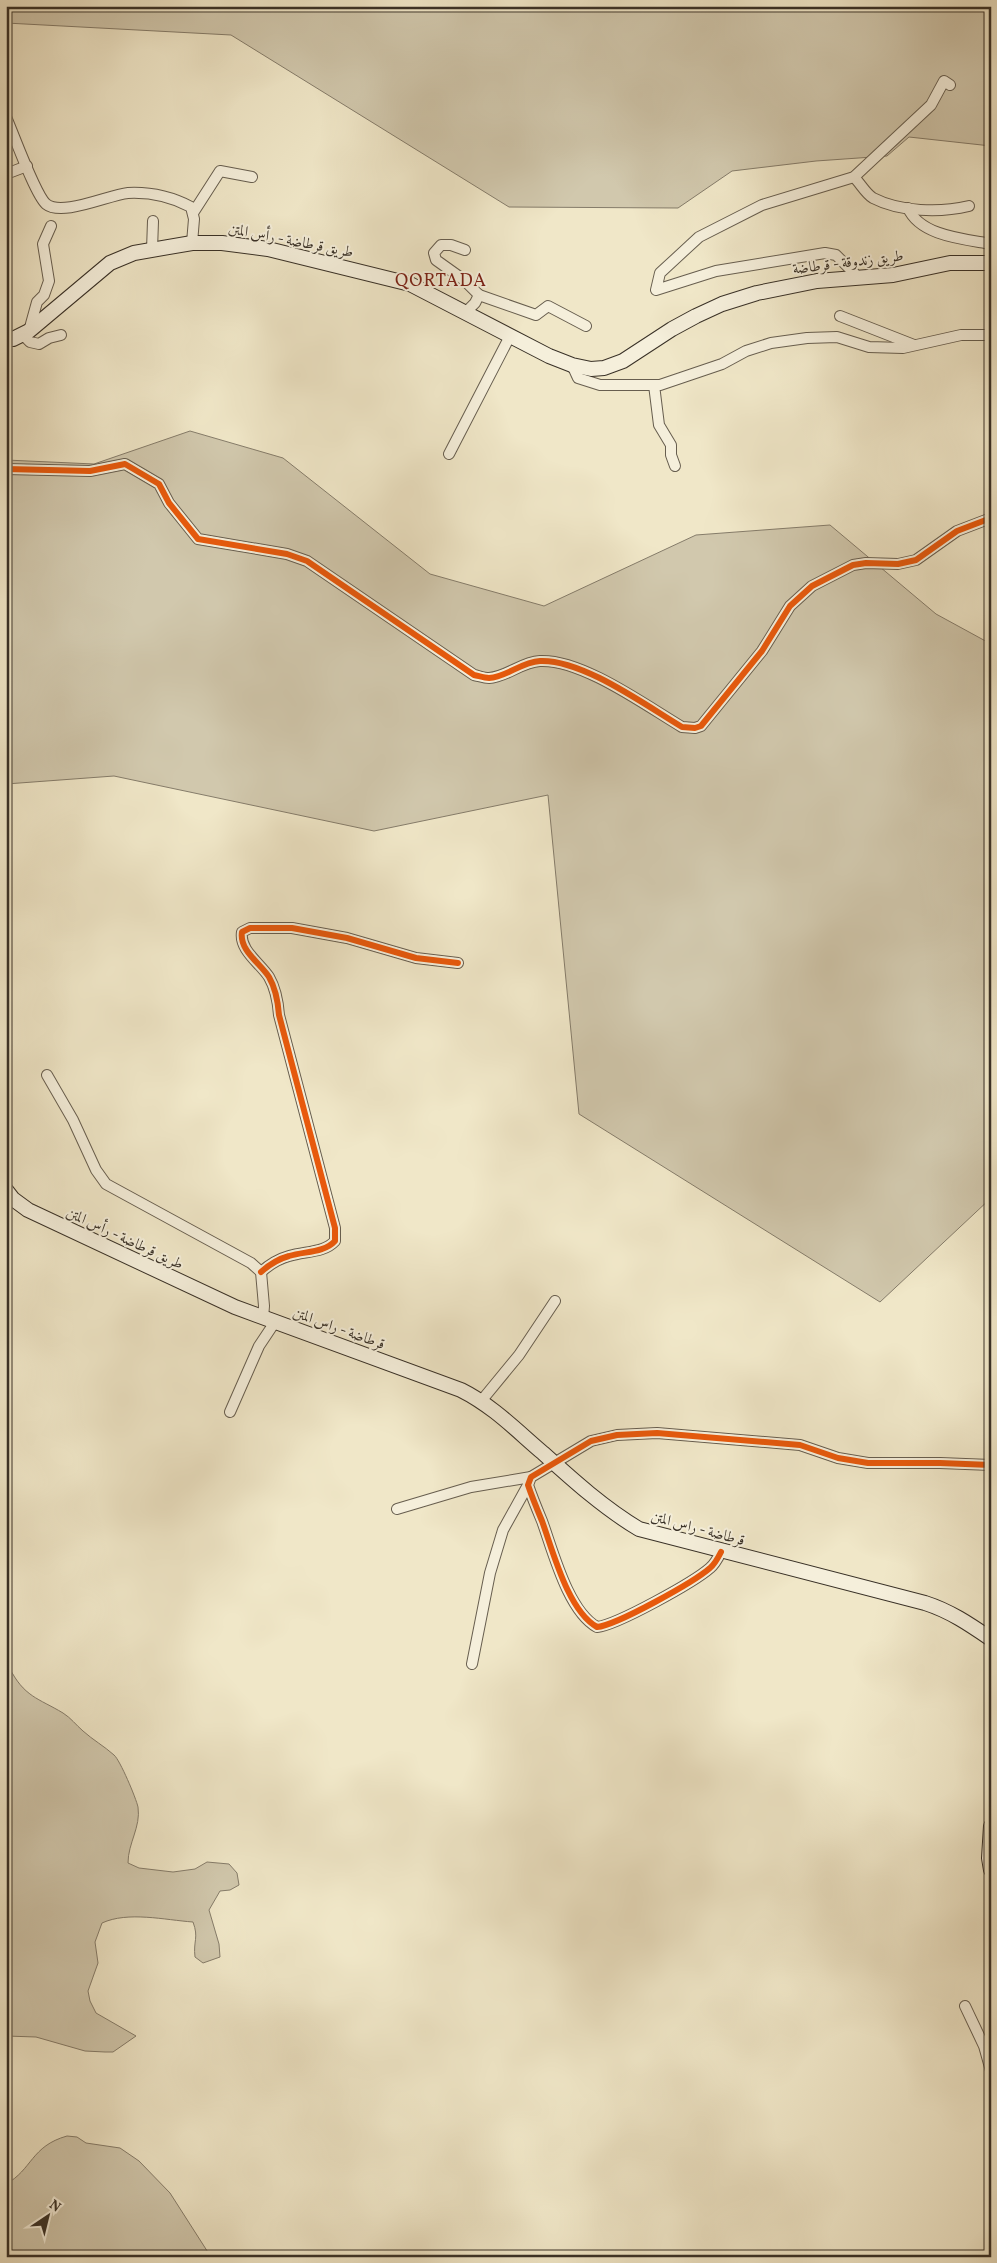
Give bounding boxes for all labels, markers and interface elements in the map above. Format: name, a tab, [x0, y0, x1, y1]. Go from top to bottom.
street label: طريق قرطاضة - رأس المتن	[226, 217, 356, 264]
street label: طريق زندوقة - قرطاضة	[791, 246, 905, 281]
district label: QORTADA	[395, 269, 487, 294]
street label: طريق قرطاضة - رأس المتن	[62, 1201, 187, 1276]
street label: قرطاضة - راس المتن	[290, 1303, 387, 1356]
street label: قرطاضة - راس المتن	[648, 1507, 747, 1552]
north arrow	[22, 2190, 72, 2240]
text: N	[45, 2196, 64, 2217]

